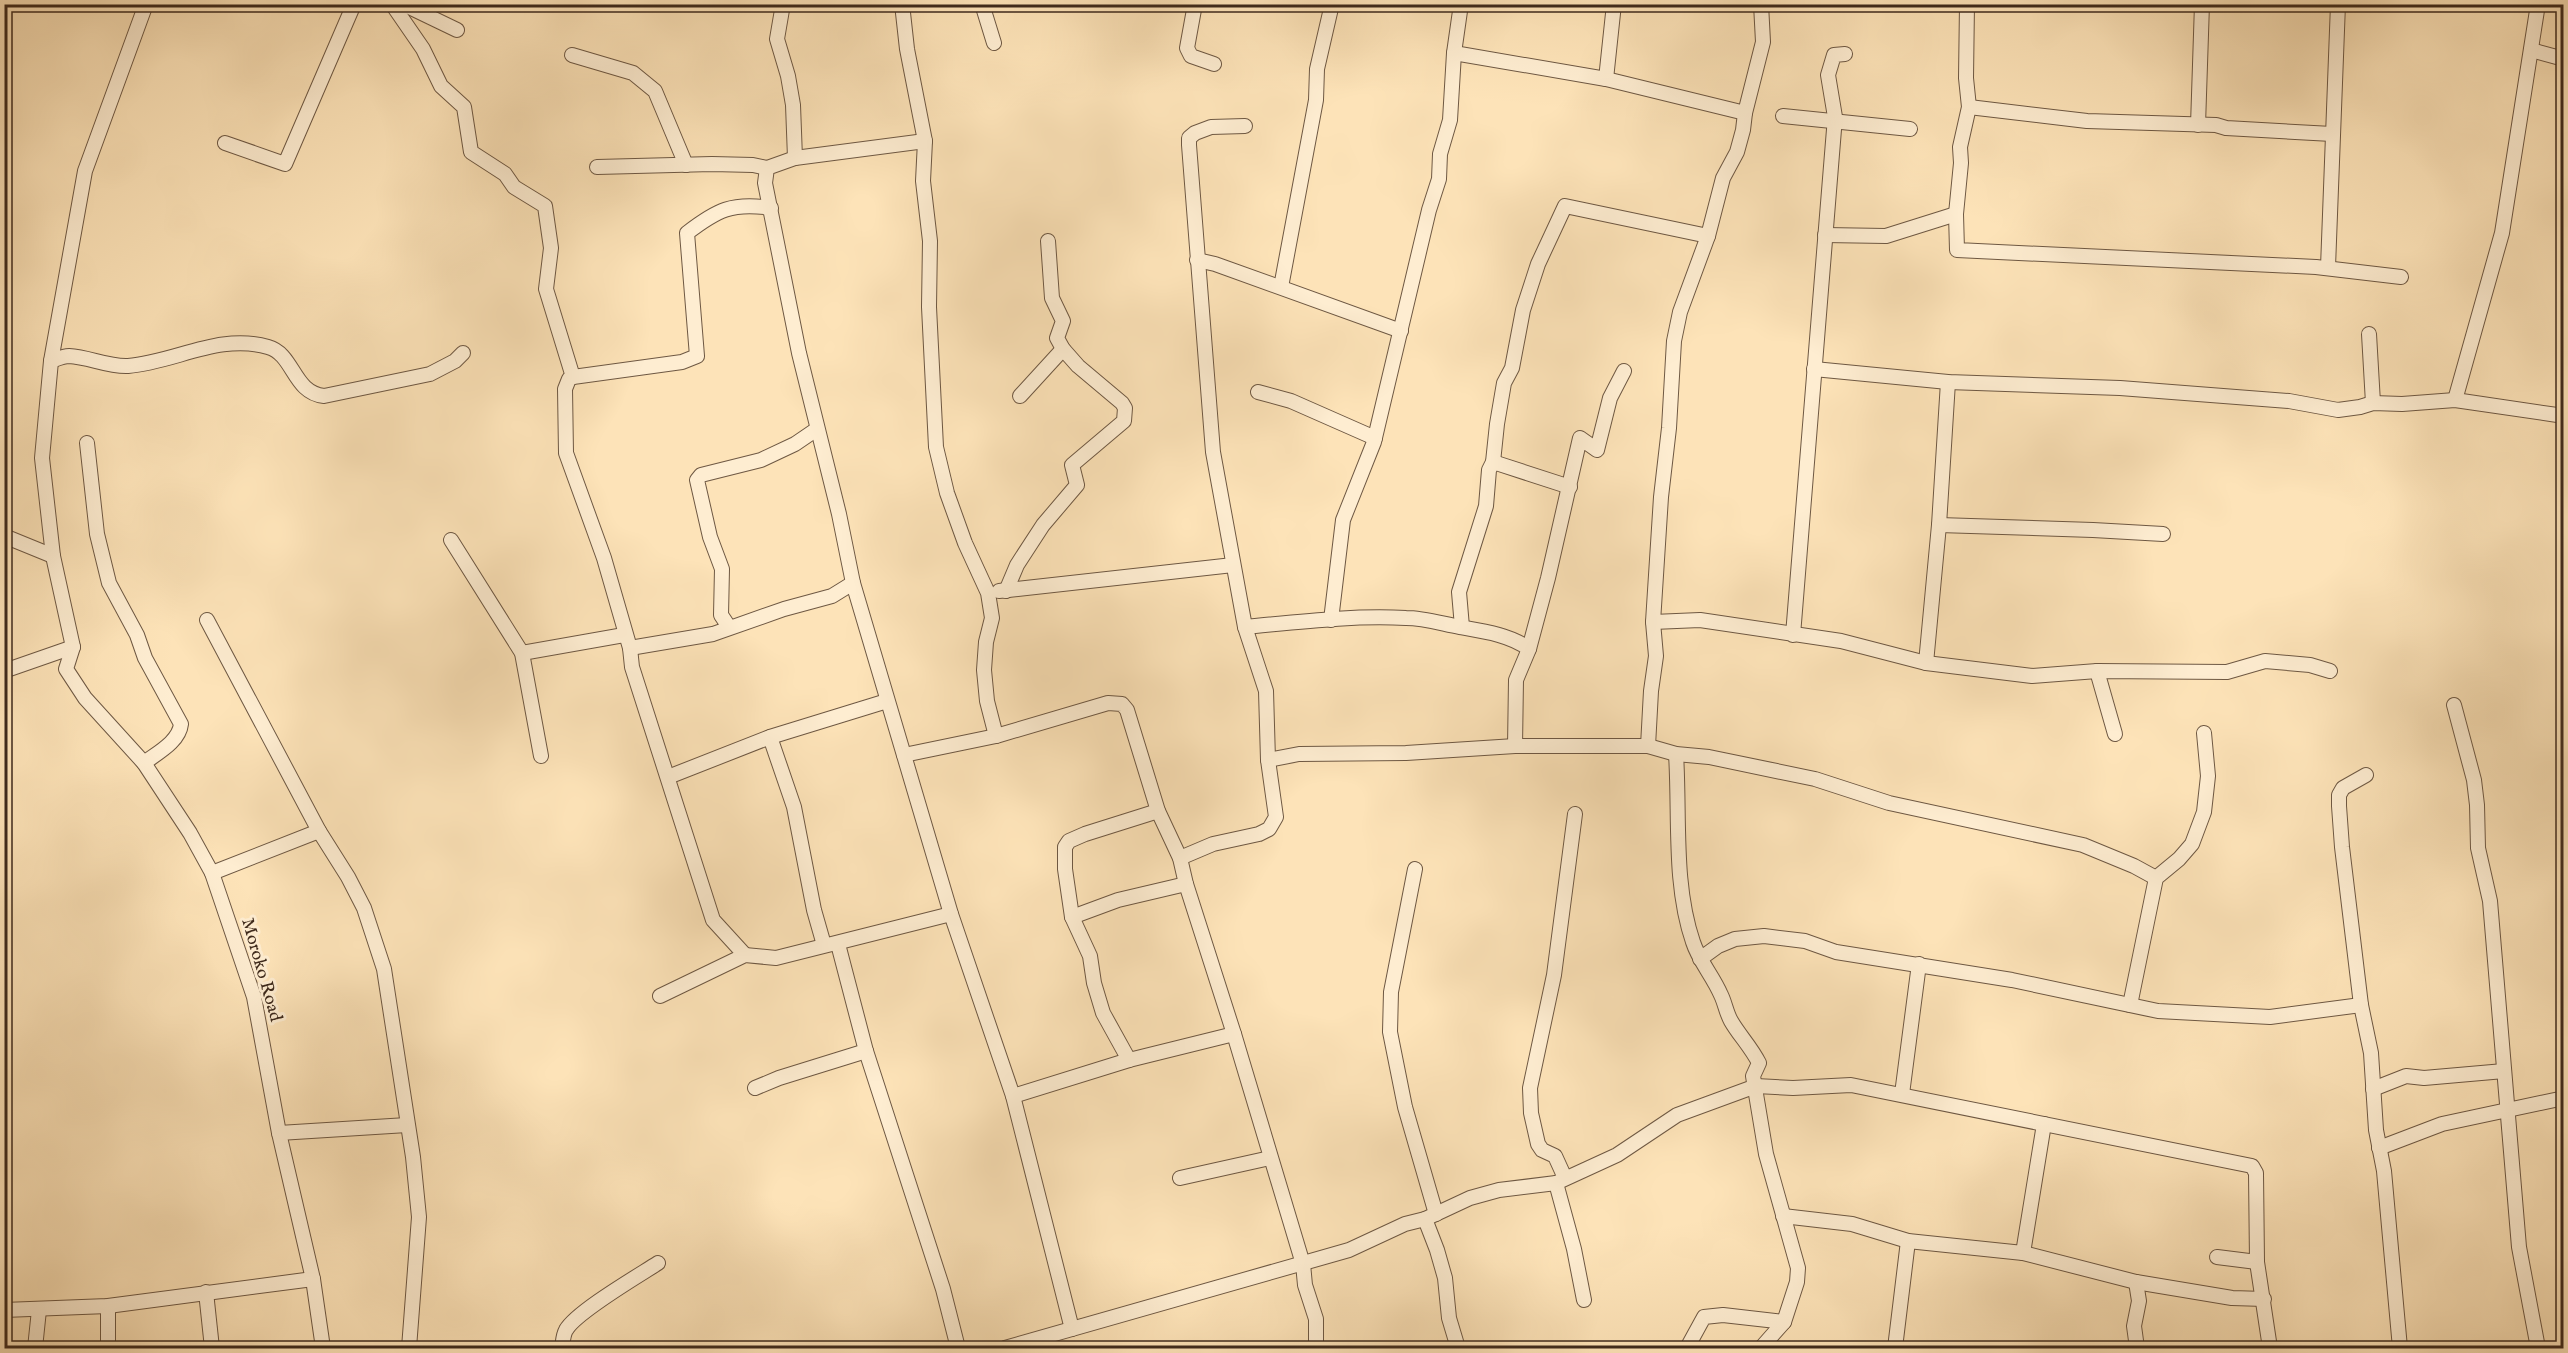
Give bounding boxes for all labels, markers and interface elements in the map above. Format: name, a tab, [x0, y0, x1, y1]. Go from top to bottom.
street label: Moroko Road	[235, 916, 287, 1025]

